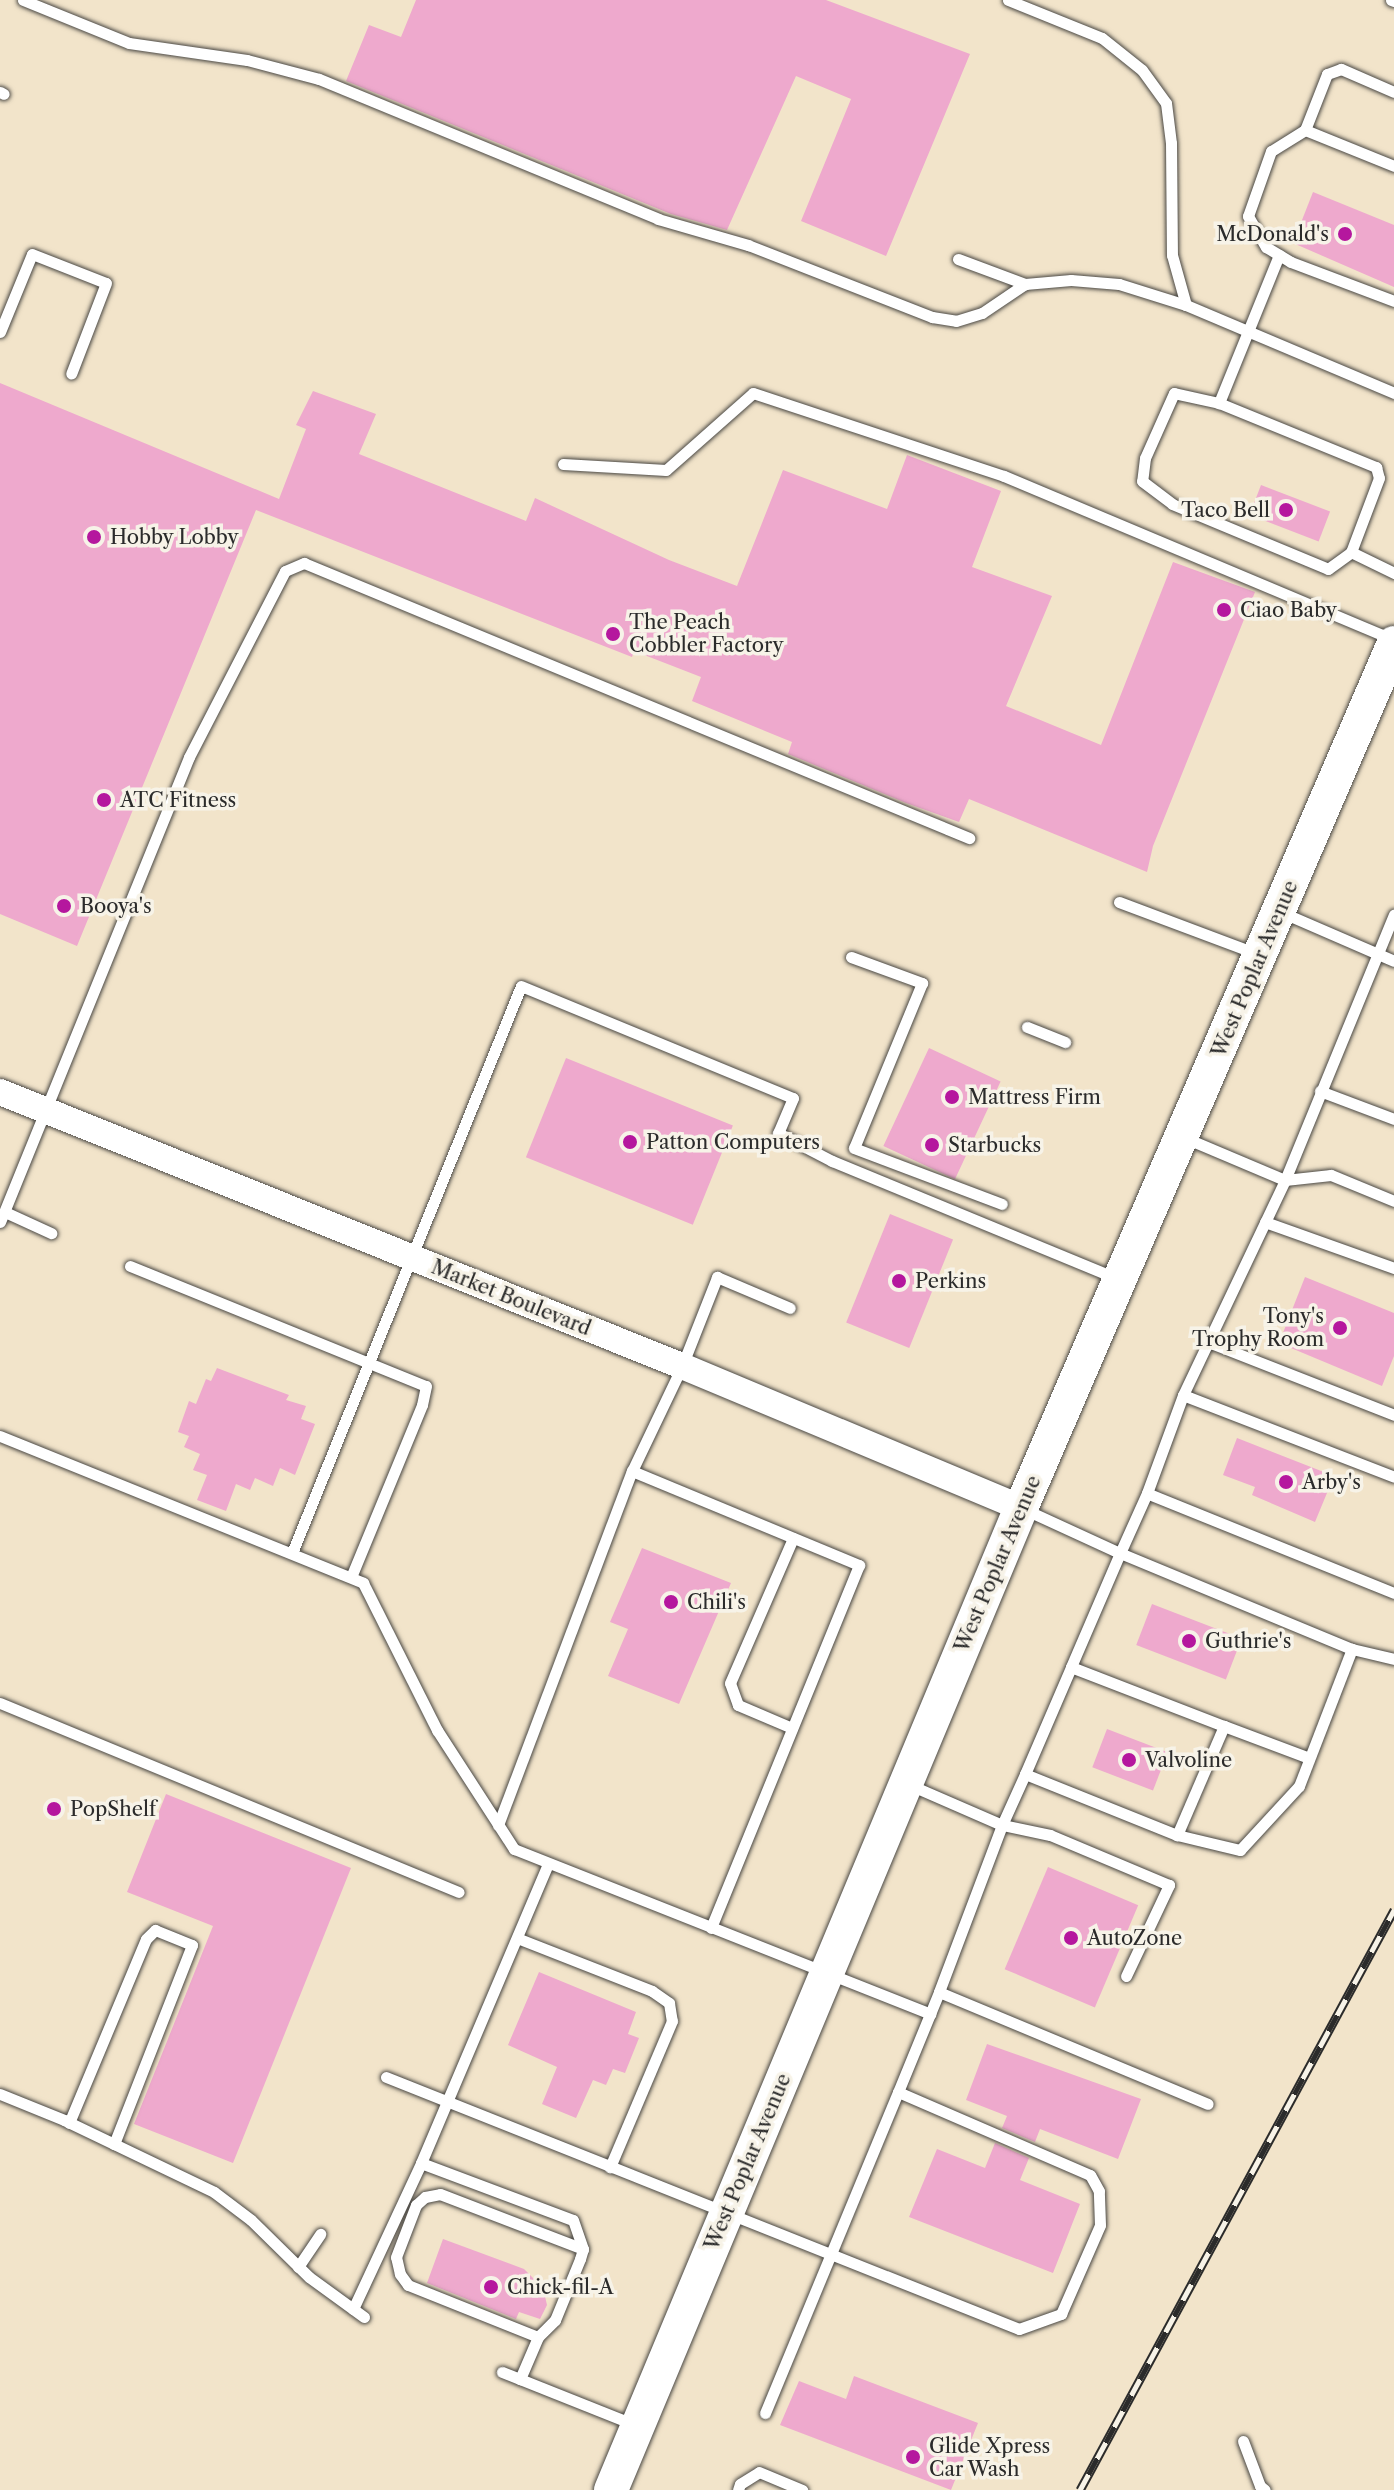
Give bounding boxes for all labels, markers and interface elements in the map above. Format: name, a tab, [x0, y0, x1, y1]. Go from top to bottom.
place label: McDonald's	[1216, 222, 1329, 246]
marker: McDonald's	[1336, 225, 1354, 243]
place label: Taco Bell	[1181, 498, 1270, 522]
marker: Taco Bell	[1277, 501, 1295, 519]
place label: Hobby Lobby	[110, 525, 239, 549]
marker: Hobby Lobby	[85, 528, 103, 546]
place label: Ciao Baby	[1240, 598, 1337, 622]
marker: Ciao Baby	[1215, 601, 1233, 619]
place label: The Peach Cobbler Factory	[629, 610, 784, 657]
marker: The Peach Cobbler Factory	[604, 625, 622, 643]
place label: ATC Fitness	[120, 788, 236, 812]
marker: ATC Fitness	[95, 791, 113, 809]
street label: West Poplar Avenue	[1207, 876, 1303, 1062]
place label: Booya's	[80, 894, 152, 918]
marker: Booya's	[55, 897, 73, 915]
place label: Mattress Firm	[968, 1085, 1101, 1109]
marker: Mattress Firm	[943, 1088, 961, 1106]
place label: Patton Computers	[646, 1130, 820, 1154]
marker: Patton Computers	[621, 1133, 639, 1151]
place label: Starbucks	[948, 1133, 1041, 1157]
marker: Starbucks	[923, 1136, 941, 1154]
street label: Market Boulevard	[428, 1255, 594, 1341]
place label: Perkins	[915, 1269, 986, 1293]
marker: Perkins	[890, 1272, 908, 1290]
place label: Tony's Trophy Room	[1191, 1304, 1324, 1351]
marker: Tony's Trophy Room	[1331, 1319, 1349, 1337]
place label: Arby's	[1302, 1470, 1361, 1494]
street label: West Poplar Avenue	[950, 1471, 1046, 1657]
marker: Arby's	[1277, 1473, 1295, 1491]
place label: Chili's	[687, 1590, 746, 1614]
marker: Chili's	[662, 1593, 680, 1611]
place label: Guthrie's	[1205, 1629, 1291, 1653]
marker: Guthrie's	[1180, 1632, 1198, 1650]
place label: Valvoline	[1145, 1748, 1232, 1772]
marker: Valvoline	[1120, 1751, 1138, 1769]
place label: PopShelf	[70, 1797, 156, 1821]
marker: PopShelf	[45, 1800, 63, 1818]
place label: AutoZone	[1087, 1926, 1182, 1950]
marker: AutoZone	[1062, 1929, 1080, 1947]
street label: West Poplar Avenue	[700, 2069, 796, 2255]
place label: Chick-fil-A	[507, 2275, 614, 2299]
marker: Chick-fil-A	[482, 2278, 500, 2296]
place label: Glide Xpress Car Wash	[929, 2434, 1051, 2481]
marker: Glide Xpress Car Wash	[904, 2448, 922, 2466]

